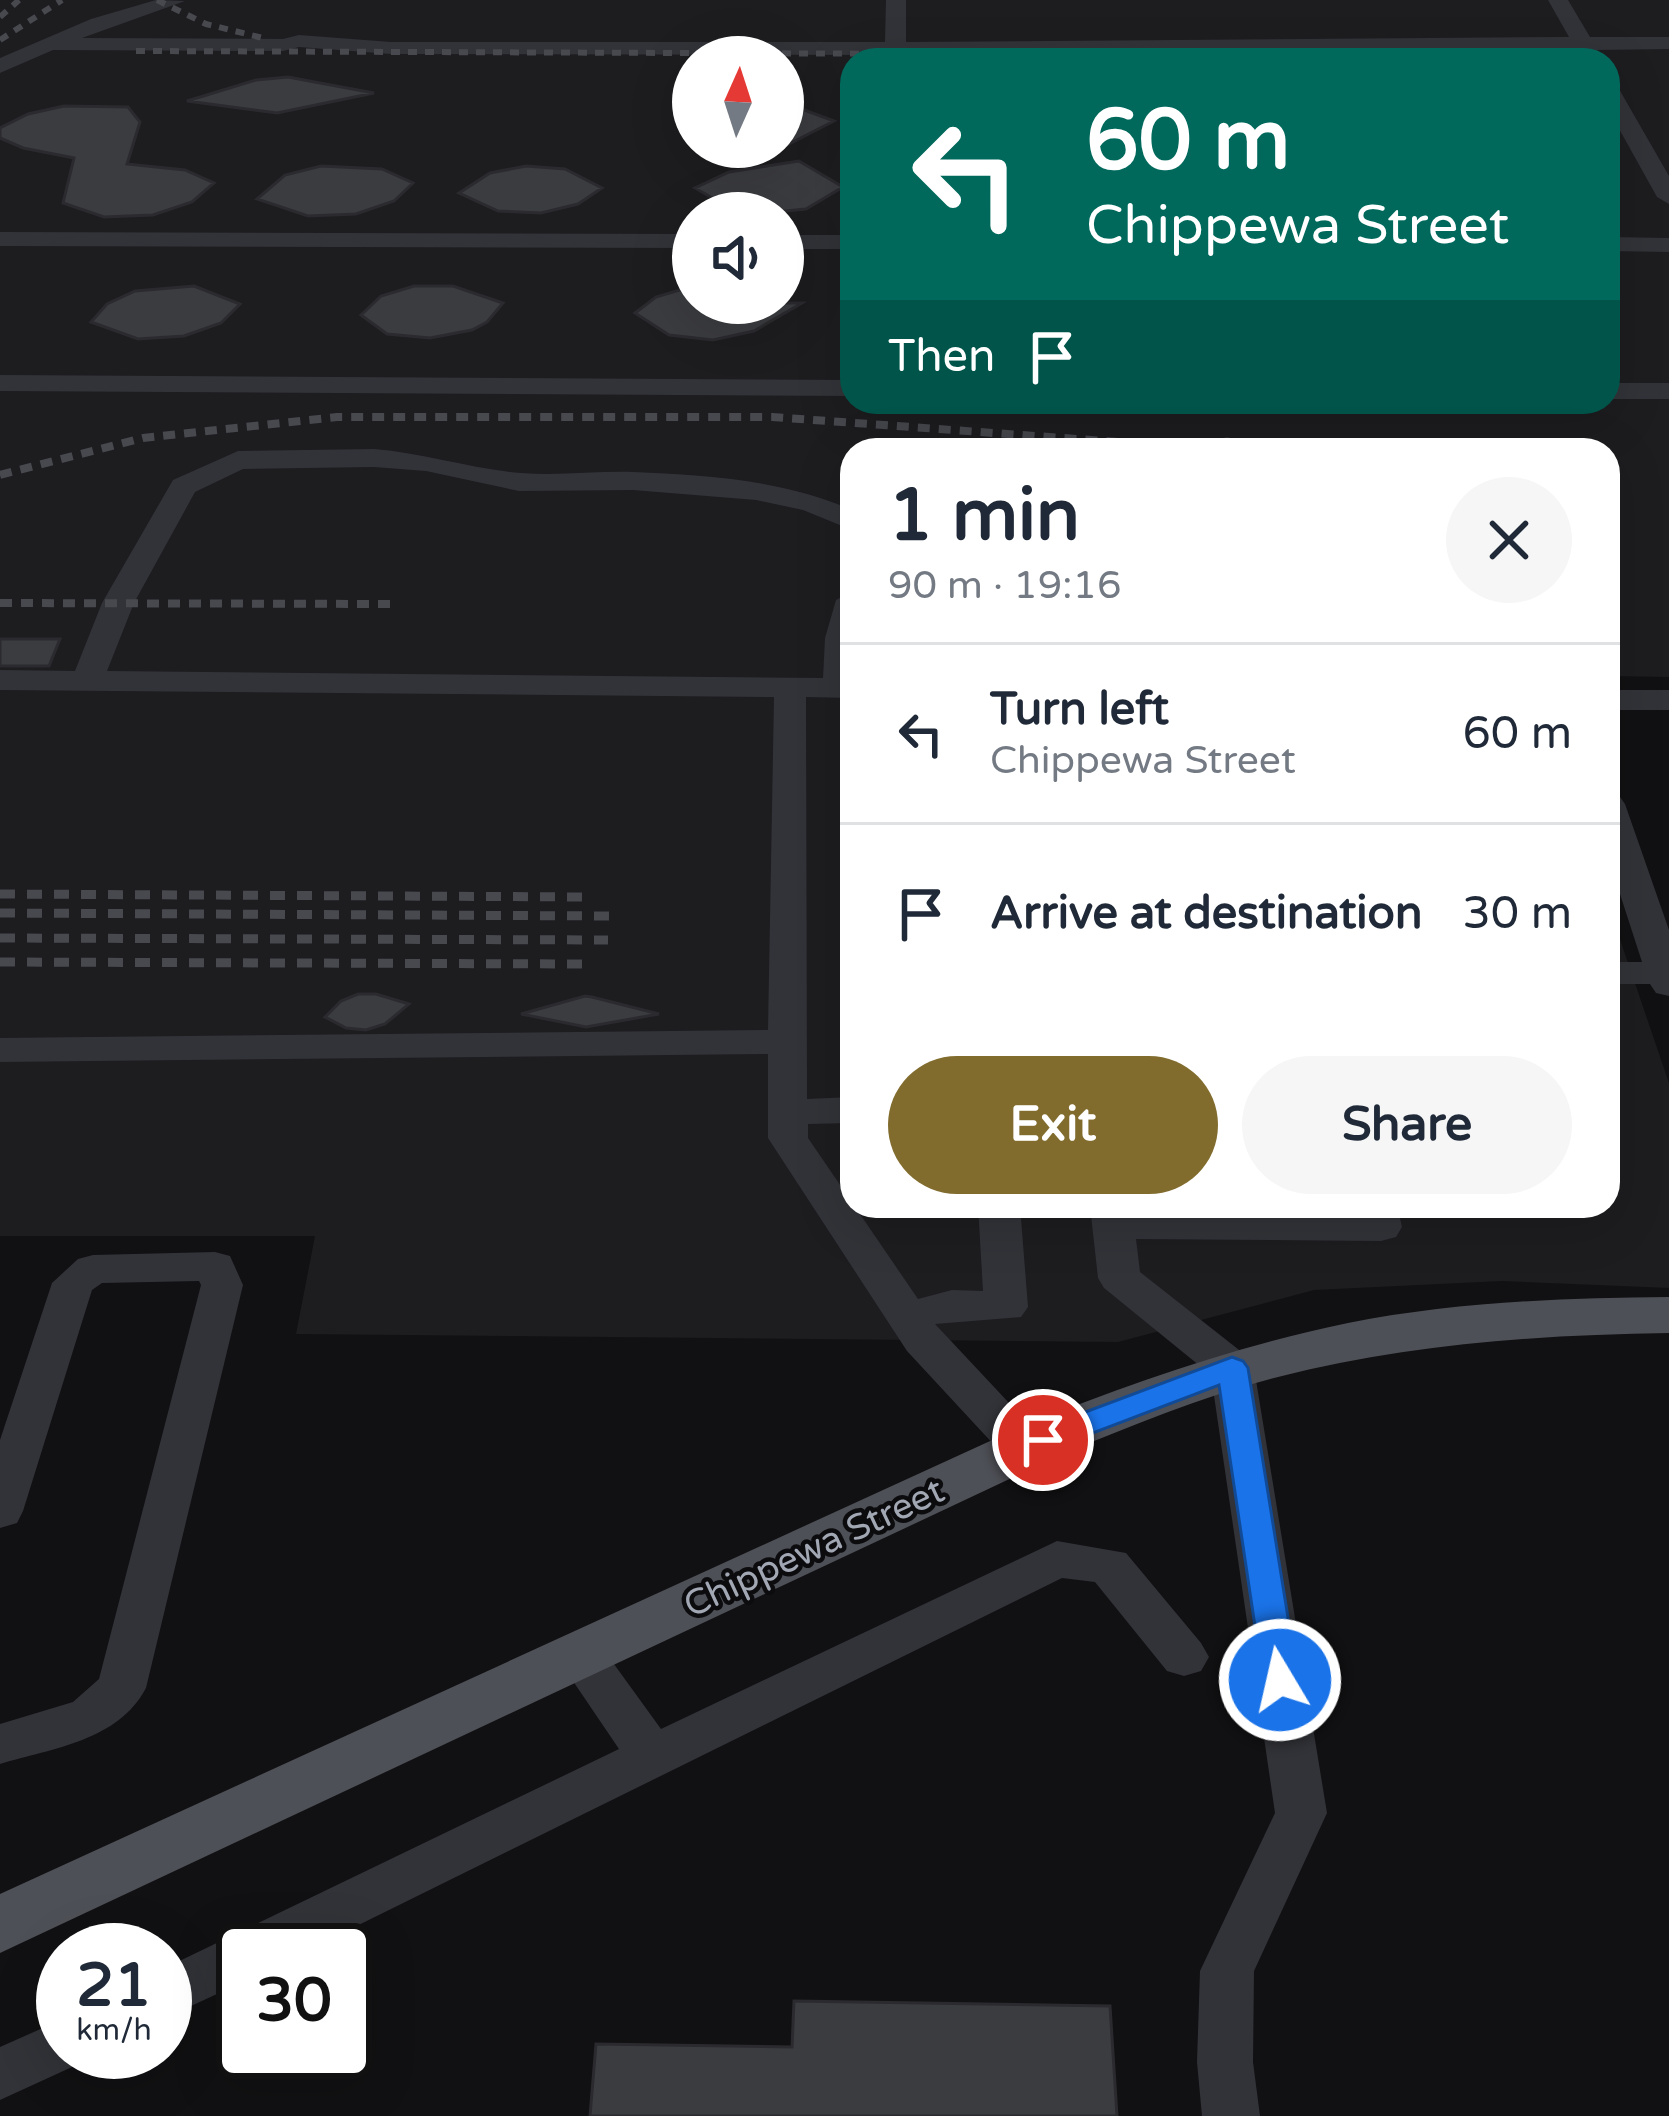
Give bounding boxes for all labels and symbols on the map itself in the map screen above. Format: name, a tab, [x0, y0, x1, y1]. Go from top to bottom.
north arrow	[672, 36, 804, 168]
pin	[992, 1389, 1094, 1491]
street label: Chippewa Street	[677, 1469, 951, 1627]
position arrow	[1217, 1617, 1343, 1743]
speed limit sign: 30	[216, 1923, 372, 2079]

